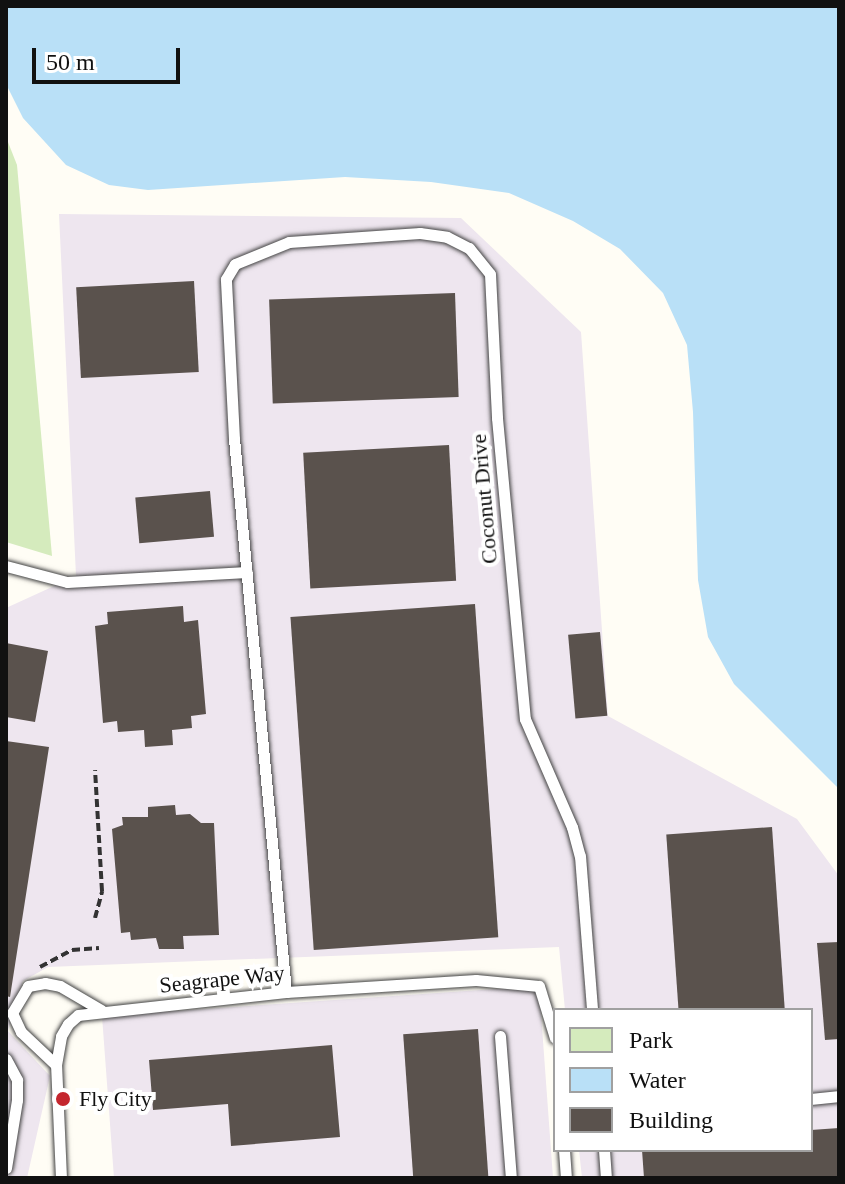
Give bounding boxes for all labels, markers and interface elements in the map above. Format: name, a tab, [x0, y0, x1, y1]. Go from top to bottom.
scale bar	[36, 32, 184, 82]
text: 50 m	[46, 49, 95, 75]
street label: Coconut Drive	[465, 433, 503, 565]
street label: Seagrape Way	[158, 959, 286, 999]
legend	[553, 1008, 813, 1152]
text: Park	[629, 1027, 673, 1053]
text: Water	[629, 1067, 686, 1093]
place label: Fly City	[79, 1086, 152, 1112]
marker: Fly City	[54, 1090, 72, 1108]
text: Building	[629, 1107, 713, 1133]

